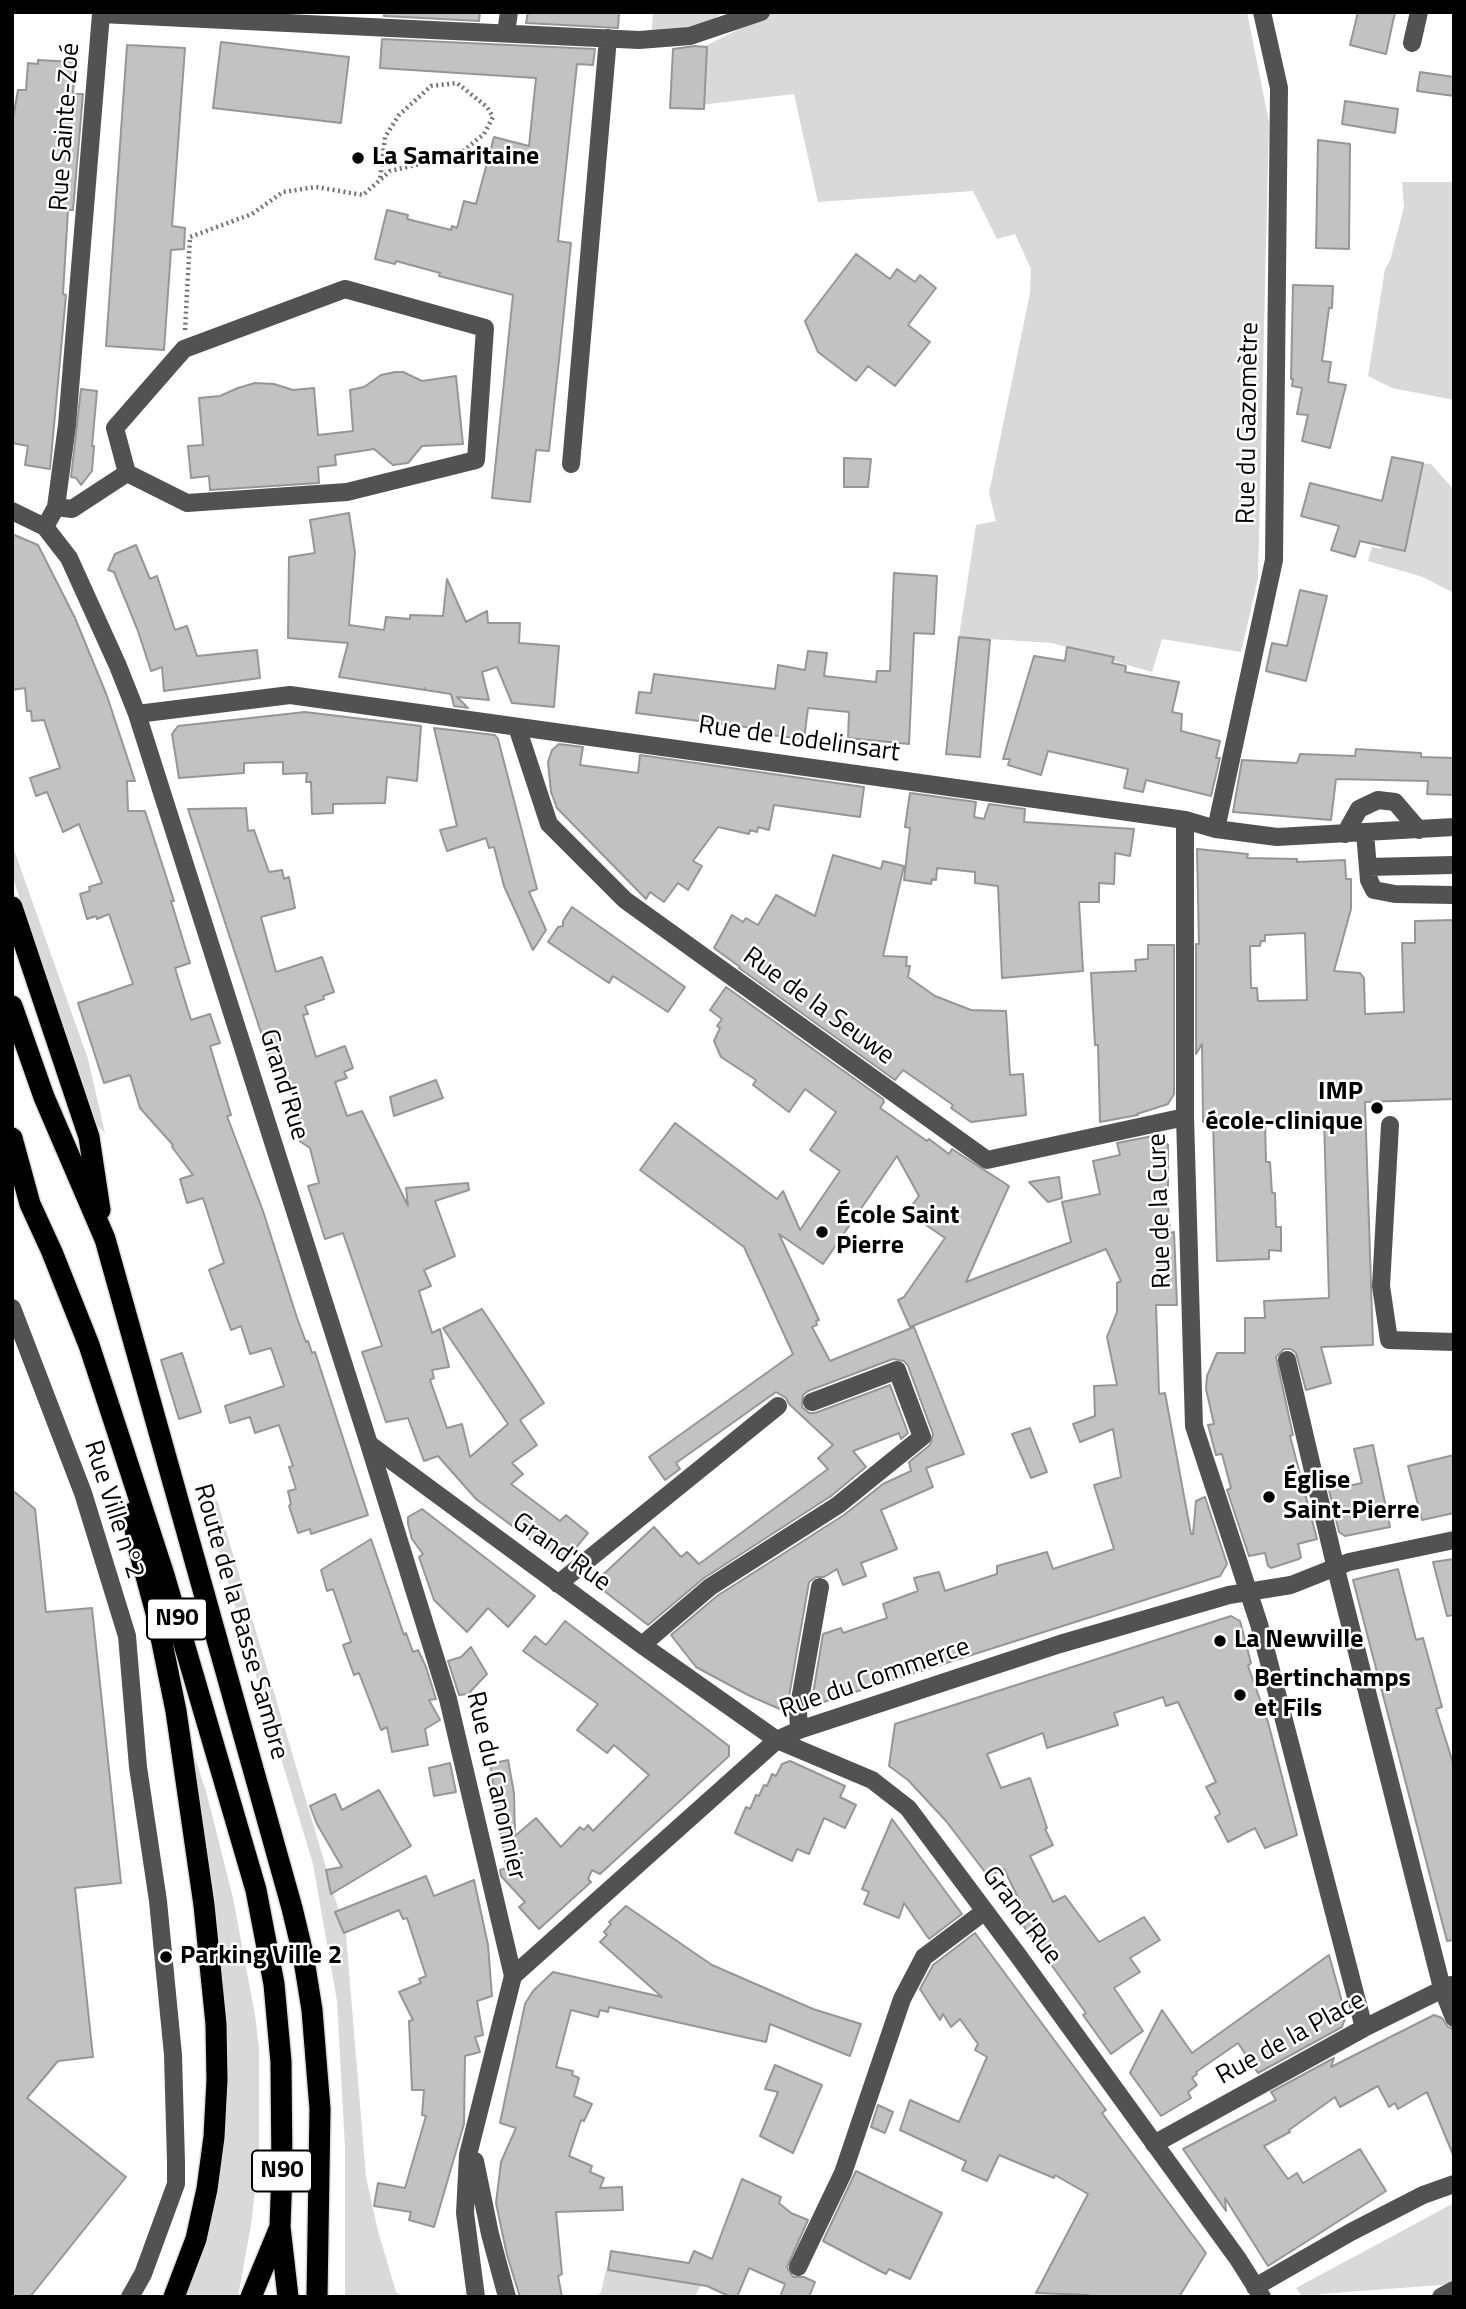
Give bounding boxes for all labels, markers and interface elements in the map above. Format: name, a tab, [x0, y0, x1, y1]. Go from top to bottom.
street label: Rue Sainte-Zoé	[45, 42, 87, 212]
place label: La Samaritaine	[372, 142, 539, 174]
marker: La Samaritaine	[350, 150, 366, 166]
street label: Rue du Gazomètre	[1232, 322, 1266, 524]
street label: Rue de Lodelinsart	[696, 710, 902, 770]
street label: Rue de la Seuwe	[736, 942, 900, 1072]
street label: Grand'Rue	[251, 1026, 315, 1144]
place label: IMP école-clinique	[1205, 1077, 1363, 1138]
marker: IMP école-clinique	[1369, 1100, 1385, 1116]
street label: Rue de la Cure	[1143, 1133, 1179, 1289]
place label: École Saint Pierre	[836, 1201, 960, 1262]
marker: École Saint Pierre	[814, 1224, 830, 1240]
street label: Rue Ville n°2	[76, 1437, 150, 1583]
place label: Église Saint-Pierre	[1283, 1466, 1419, 1528]
street label: Route de la Basse Sambre	[186, 1481, 294, 1763]
marker: Église Saint-Pierre	[1261, 1489, 1277, 1505]
street label: Grand'Rue	[506, 1507, 616, 1599]
road number: N90	[147, 1598, 207, 1639]
place label: La Newville	[1234, 1625, 1363, 1657]
street label: Rue du Commerce	[776, 1632, 974, 1726]
marker: La Newville	[1212, 1633, 1228, 1649]
place label: Bertinchamps et Fils	[1254, 1664, 1411, 1726]
marker: Bertinchamps et Fils	[1232, 1687, 1248, 1703]
street label: Rue du Canonnier	[458, 1689, 532, 1883]
street label: Grand'Rue	[974, 1861, 1068, 1971]
place label: Parking Ville 2	[180, 1941, 342, 1973]
marker: Parking Ville 2	[158, 1949, 174, 1965]
street label: Rue de la Place	[1211, 1985, 1371, 2093]
road number: N90	[252, 2150, 312, 2192]

